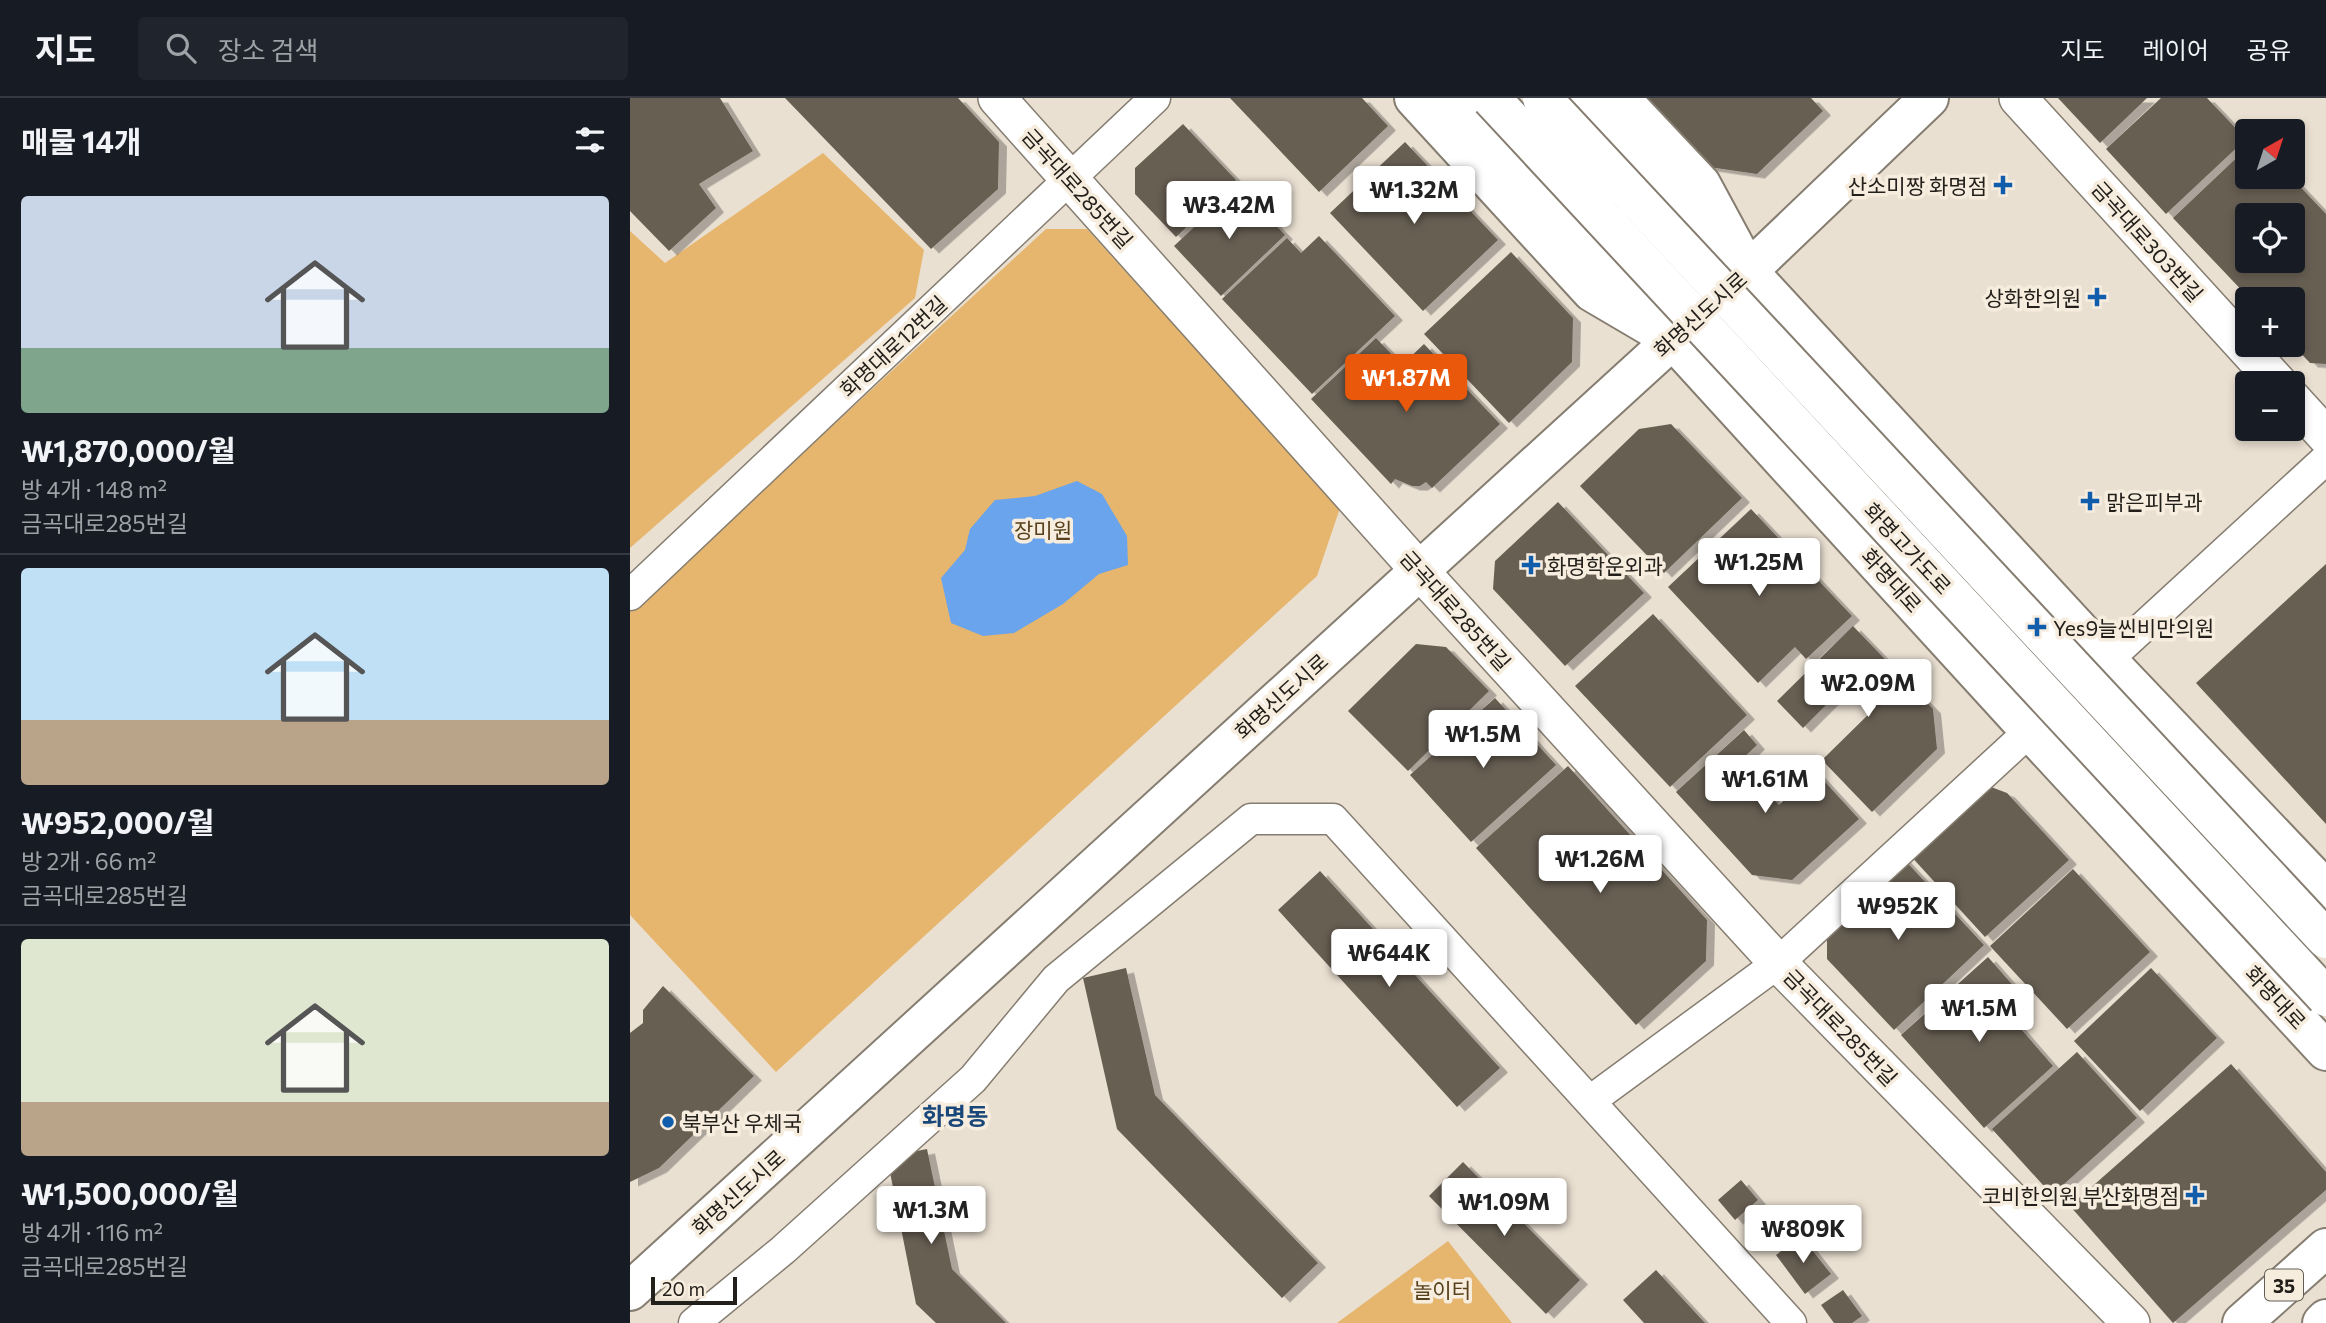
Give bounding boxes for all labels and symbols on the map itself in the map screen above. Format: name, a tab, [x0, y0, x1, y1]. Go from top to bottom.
north arrow	[2235, 119, 2305, 189]
street label: 금곡대로285번길	[1018, 123, 1138, 253]
pin: ₩1.32M	[1357, 166, 1471, 226]
place label: 산소미짱 화명점	[1848, 173, 1987, 198]
marker: 산소미짱 화명점	[1993, 175, 2013, 195]
street label: 금곡대로303번길	[2087, 176, 2209, 306]
pin: ₩3.42M	[1172, 181, 1286, 241]
street label: 화명신도시로	[1649, 266, 1751, 362]
place label: 상화한의원	[1984, 285, 2081, 310]
marker: 상화한의원	[2087, 287, 2107, 307]
street label: 화명대로12번길	[835, 290, 951, 402]
pin: ₩1.87M	[1349, 354, 1463, 414]
place label: 맑은피부과	[2106, 489, 2203, 514]
marker: 맑은피부과	[2080, 491, 2100, 511]
street label: 화명고가도로	[1859, 497, 1957, 599]
park label: 장미원	[1014, 517, 1072, 542]
pin: ₩1.25M	[1702, 538, 1816, 598]
street label: 화명대로	[1857, 543, 1927, 617]
street label: 금곡대로285번길	[1396, 545, 1516, 675]
place label: 화명학운외과	[1547, 553, 1663, 578]
marker: 화명학운외과	[1521, 555, 1541, 575]
place label: Yes9늘씬비만의원	[2053, 615, 2214, 640]
marker: Yes9늘씬비만의원	[2027, 617, 2047, 637]
street label: 화명신도시로	[1230, 648, 1332, 744]
pin: ₩2.09M	[1811, 660, 1925, 719]
pin: ₩1.5M	[1434, 710, 1532, 770]
pin: ₩1.61M	[1708, 756, 1822, 815]
pin: ₩1.26M	[1543, 836, 1657, 895]
pin: ₩952K	[1849, 882, 1947, 942]
pin: ₩644K	[1340, 930, 1438, 989]
street label: 화명대로	[2241, 960, 2311, 1034]
street label: 금곡대로285번길	[1779, 964, 1903, 1090]
pin: ₩1.5M	[1930, 984, 2028, 1044]
district label: 화명동	[922, 1101, 988, 1130]
place label: 북부산 우체국	[682, 1110, 802, 1135]
marker: 북부산 우체국	[660, 1114, 676, 1130]
street label: 화명신도시로	[687, 1144, 789, 1240]
pin: ₩1.09M	[1447, 1178, 1561, 1238]
place label: 코비한의원 부산화명점	[1982, 1183, 2179, 1208]
marker: 코비한의원 부산화명점	[2185, 1185, 2205, 1205]
pin: ₩1.3M	[882, 1186, 980, 1246]
pin: ₩809K	[1754, 1206, 1852, 1265]
road number: 35	[2265, 1270, 2303, 1301]
scale bar	[651, 1274, 737, 1306]
park label: 놀이터	[1413, 1277, 1471, 1302]

